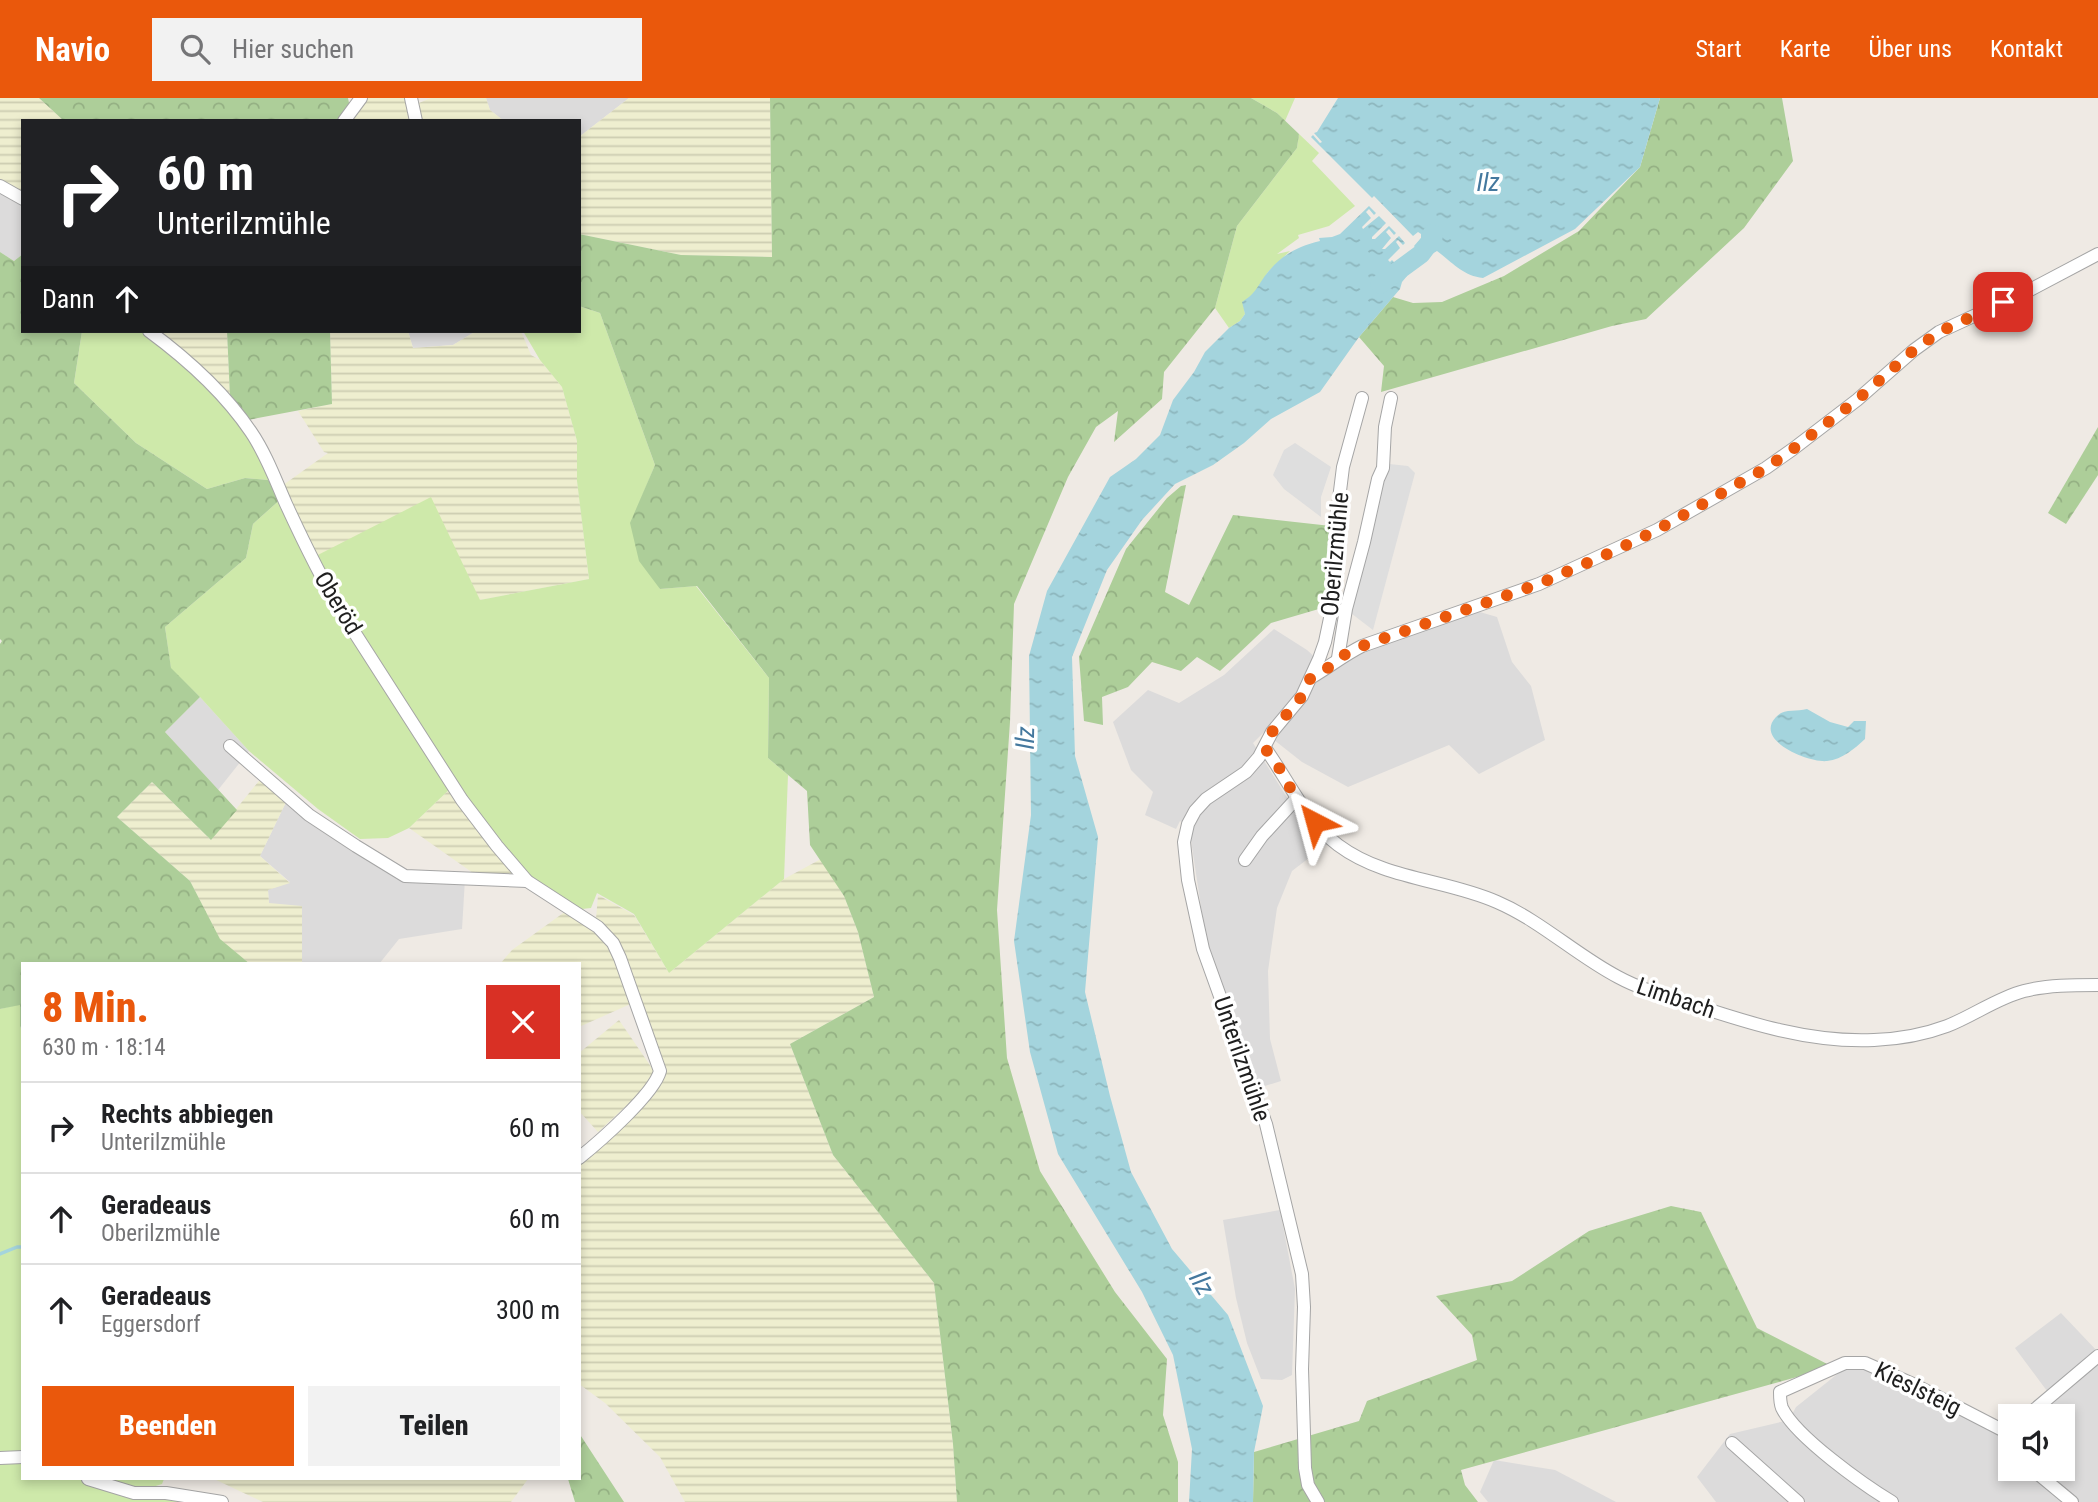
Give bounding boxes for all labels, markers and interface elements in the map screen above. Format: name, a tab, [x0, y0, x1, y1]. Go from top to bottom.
search box	[152, 18, 642, 81]
text: Navio	[35, 30, 110, 69]
icon: search	[176, 30, 214, 68]
text: Hier suchen	[232, 34, 354, 64]
text: Start	[1696, 35, 1742, 63]
text: Karte	[1780, 35, 1830, 63]
text: Über uns	[1868, 35, 1952, 63]
text: Kontakt	[1990, 35, 2063, 63]
text: 60 m	[157, 145, 254, 202]
icon: right	[42, 147, 133, 238]
water label: Ilz	[1476, 167, 1500, 197]
text: Unterilzmühle	[157, 204, 331, 242]
pin	[1973, 272, 2033, 332]
icon: ahead	[108, 280, 146, 318]
icon: arrive	[1984, 283, 2022, 321]
text: Dann	[42, 284, 94, 314]
street label: Oberilzmühle	[1316, 491, 1354, 617]
street label: Oberöd	[308, 566, 368, 640]
water label: Ilz	[1010, 726, 1040, 750]
position arrow	[1278, 785, 1352, 859]
street label: Limbach	[1633, 972, 1719, 1024]
text: 8 Min.	[42, 983, 149, 1032]
button: close	[486, 985, 560, 1059]
street label: Unterilzmühle	[1208, 993, 1276, 1125]
text: 630 m · 18:14	[42, 1034, 166, 1061]
text: Rechts abbiegen	[101, 1099, 274, 1129]
icon: right	[42, 1109, 80, 1147]
text: 60 m	[509, 1113, 560, 1143]
text: Unterilzmühle	[101, 1129, 226, 1156]
text: Geradeaus	[101, 1190, 211, 1220]
icon: ahead	[42, 1200, 80, 1238]
text: 60 m	[509, 1204, 560, 1234]
text: Oberilzmühle	[101, 1220, 220, 1247]
water label: Ilz	[1183, 1265, 1221, 1301]
text: Geradeaus	[101, 1281, 211, 1311]
icon: ahead	[42, 1291, 80, 1329]
text: 300 m	[496, 1295, 560, 1325]
text: Eggersdorf	[101, 1311, 201, 1338]
street label: Kieslsteig	[1870, 1356, 1966, 1422]
button: Beenden	[42, 1386, 294, 1466]
button: Teilen	[308, 1386, 560, 1466]
map controls	[1998, 1404, 2075, 1481]
button: sound	[1998, 1404, 2075, 1481]

